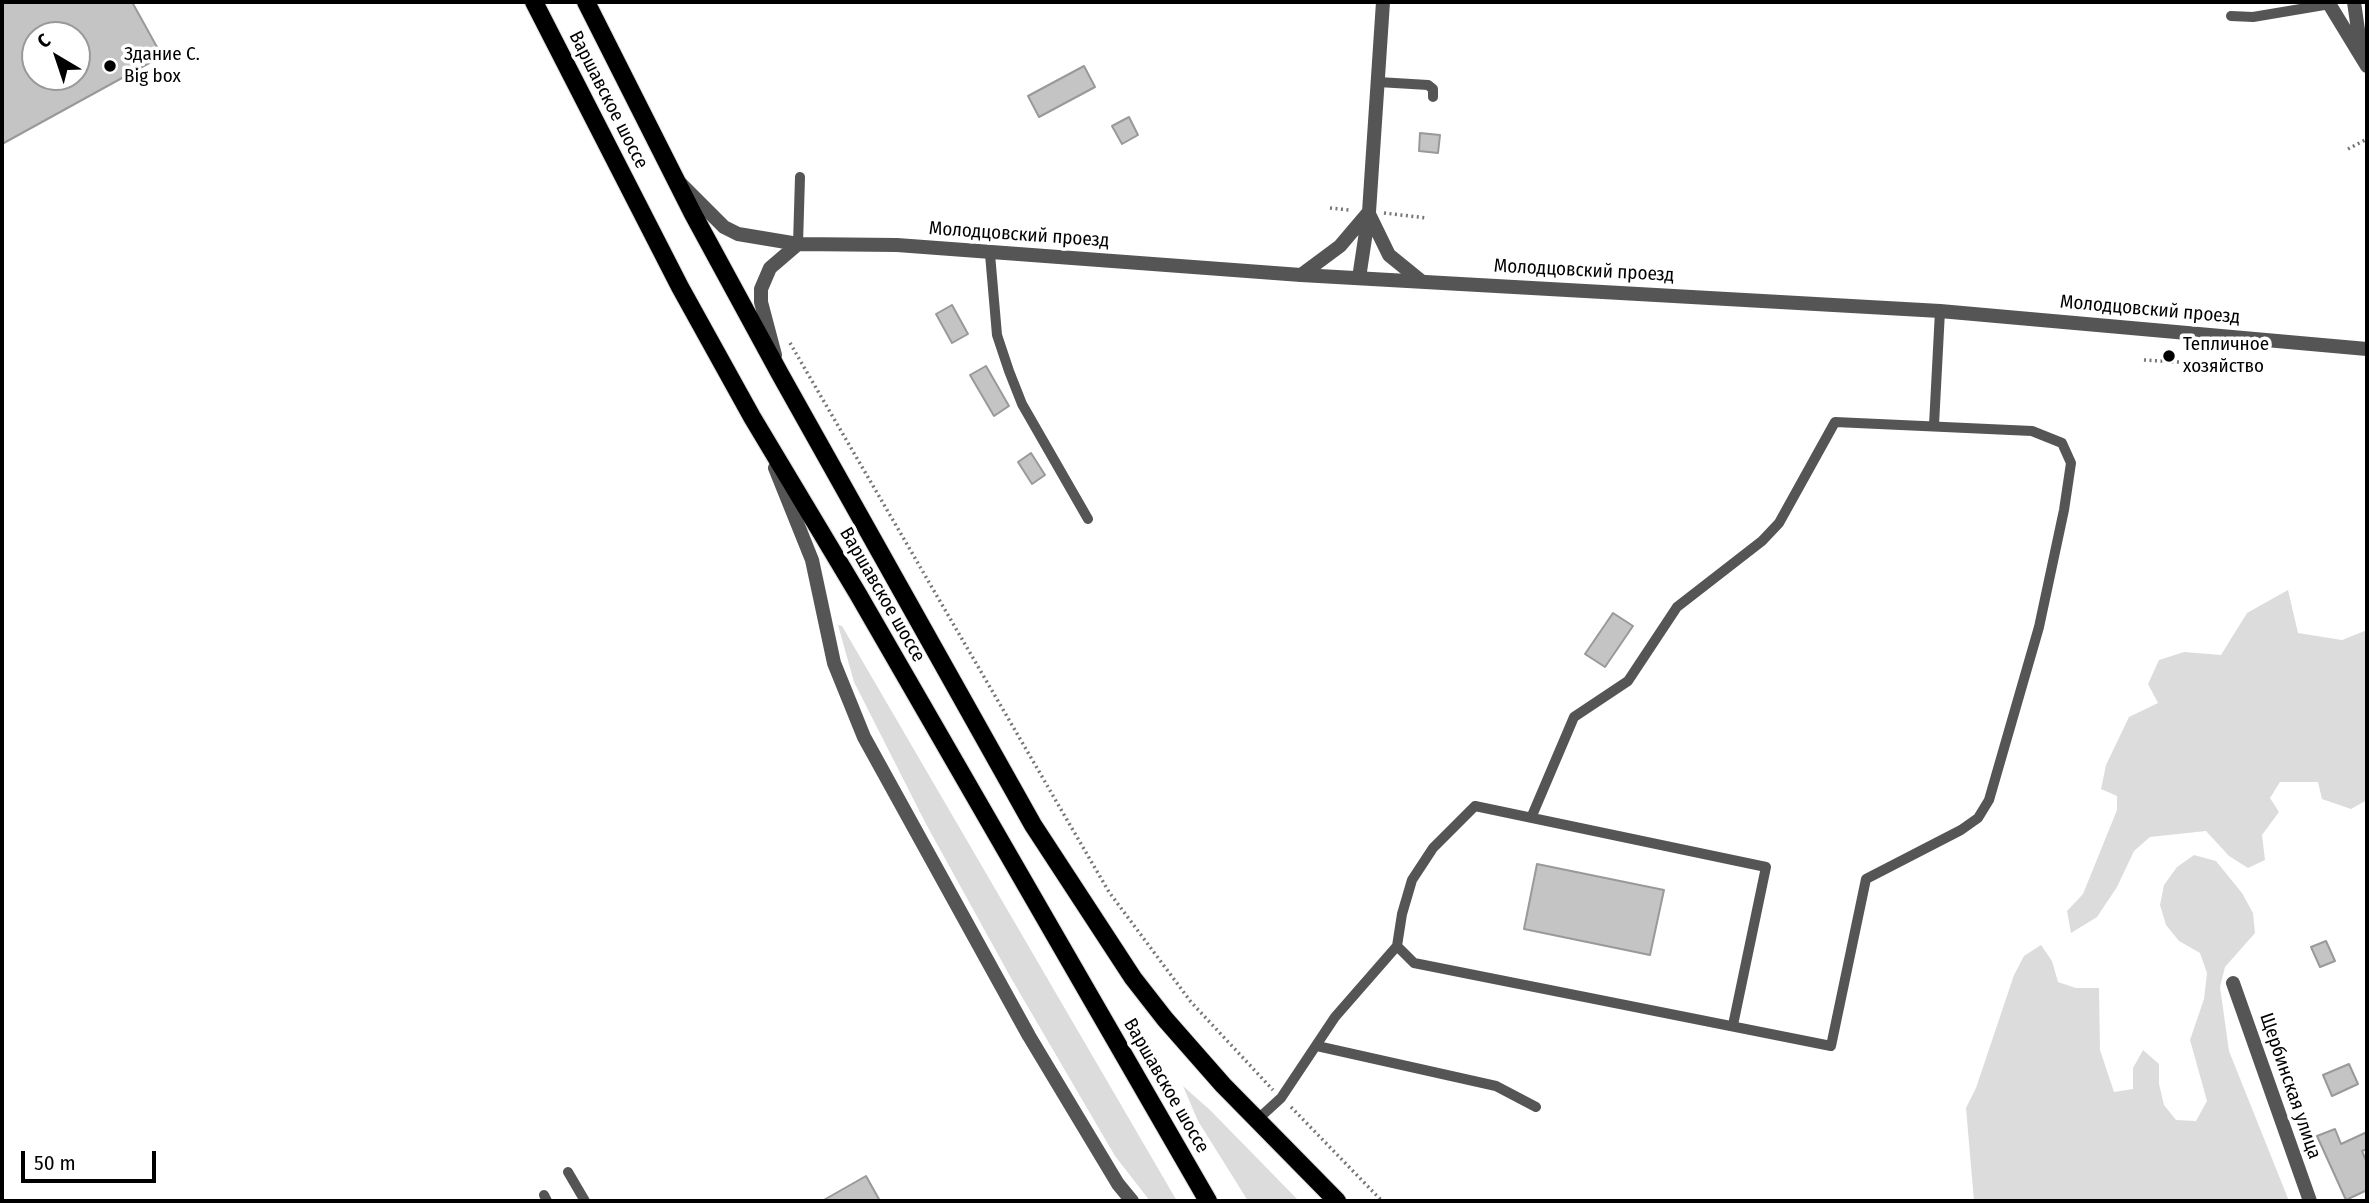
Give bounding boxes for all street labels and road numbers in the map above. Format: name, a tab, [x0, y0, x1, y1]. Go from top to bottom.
street label: Варшавское шоссе	[563, 27, 653, 173]
street label: Молодцовский проезд	[928, 217, 1110, 253]
street label: Молодцовский проезд	[1493, 255, 1675, 287]
street label: Молодцовский проезд	[2059, 291, 2241, 329]
street label: Варшавское шоссе	[834, 524, 930, 666]
street label: Щербинская улица	[2254, 1010, 2326, 1162]
street label: Варшавское шоссе	[1118, 1015, 1214, 1157]

